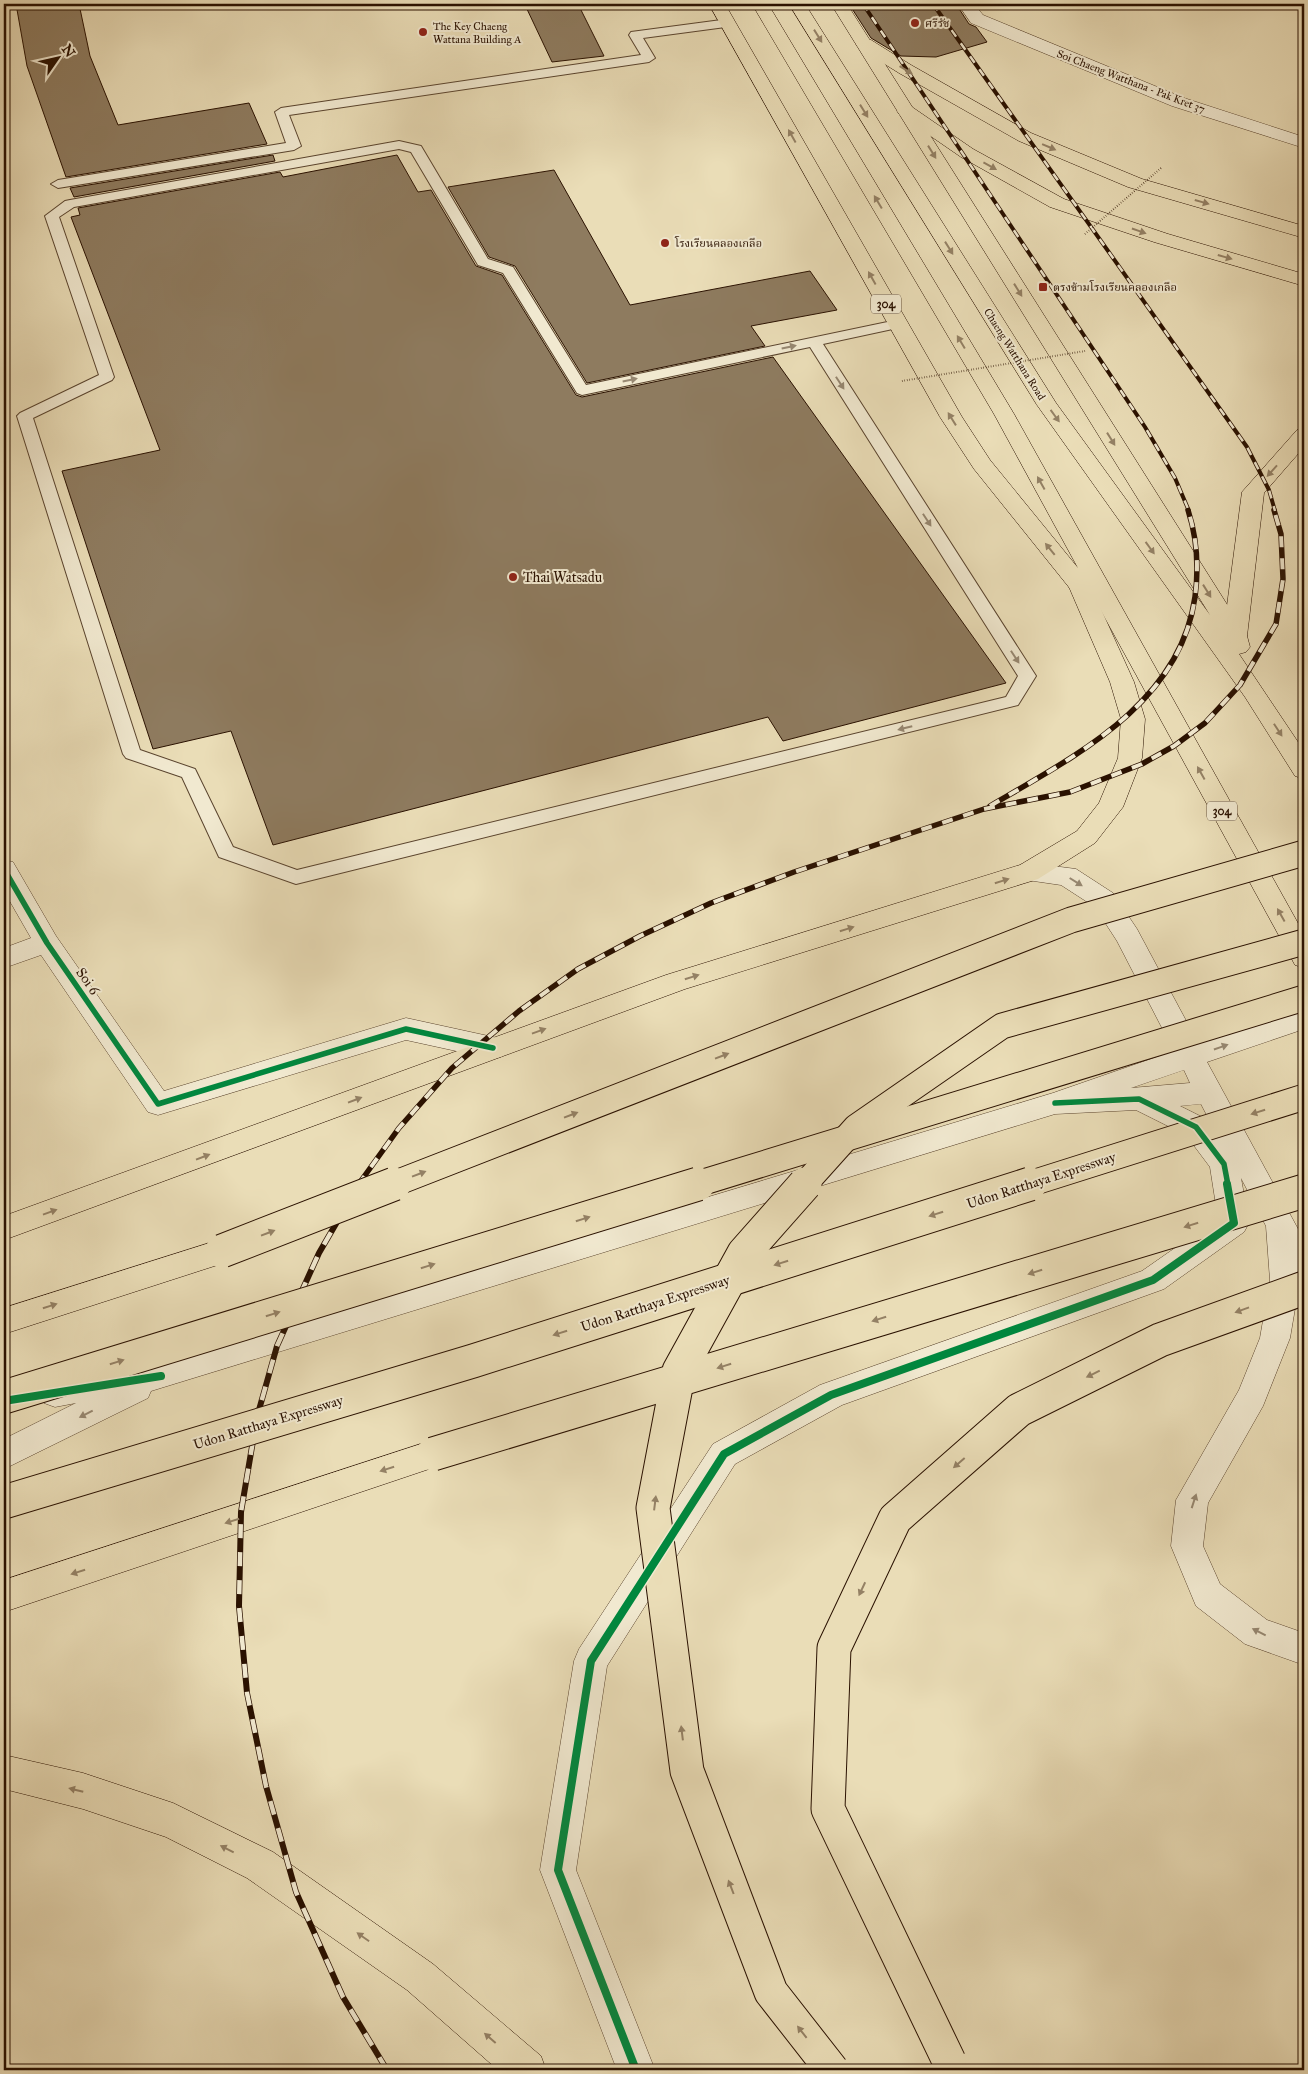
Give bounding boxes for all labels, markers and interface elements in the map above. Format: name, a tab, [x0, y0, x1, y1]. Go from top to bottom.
marker: ศรีรัช	[909, 17, 921, 29]
place label: ศรีรัช	[925, 17, 949, 30]
place label: The Key Chaeng Wattana Building A	[433, 20, 522, 46]
marker: The Key Chaeng Wattana Building A	[417, 26, 429, 38]
one-way arrow	[813, 30, 822, 43]
north arrow	[32, 32, 82, 82]
text: N	[58, 41, 79, 61]
street label: Soi Chaeng Watthana - Pak Kret 37	[1055, 47, 1207, 116]
one-way arrow	[900, 65, 913, 74]
one-way arrow	[859, 104, 868, 117]
one-way arrow	[788, 129, 797, 143]
one-way arrow	[1042, 144, 1056, 152]
one-way arrow	[927, 145, 936, 158]
one-way arrow	[983, 162, 998, 170]
one-way arrow	[873, 195, 882, 209]
one-way arrow	[1194, 199, 1209, 207]
one-way arrow	[1131, 228, 1146, 235]
place label: โรงเรียนคลองเกลือ	[674, 236, 762, 250]
marker: โรงเรียนคลองเกลือ	[659, 237, 671, 249]
one-way arrow	[945, 242, 954, 255]
one-way arrow	[1218, 253, 1233, 261]
one-way arrow	[867, 271, 876, 284]
place label: ตรงข้ามโรงเรียนคลองเกลือ	[1053, 280, 1177, 294]
marker: ตรงข้ามโรงเรียนคลองเกลือ	[1037, 281, 1049, 293]
one-way arrow	[1013, 283, 1023, 296]
road number: 304	[871, 294, 901, 314]
street label: Chaeng Watthana Road	[981, 306, 1048, 403]
one-way arrow	[956, 335, 965, 348]
one-way arrow	[781, 343, 796, 351]
one-way arrow	[622, 376, 637, 384]
one-way arrow	[835, 376, 845, 389]
one-way arrow	[1049, 409, 1060, 422]
one-way arrow	[948, 412, 957, 425]
one-way arrow	[1106, 432, 1115, 445]
one-way arrow	[1266, 464, 1277, 477]
one-way arrow	[1037, 475, 1045, 490]
one-way arrow	[923, 513, 932, 526]
one-way arrow	[1144, 541, 1154, 554]
one-way arrow	[1044, 543, 1055, 556]
place label: Thai Watsadu	[523, 569, 603, 586]
marker: Thai Watsadu	[507, 571, 519, 583]
one-way arrow	[1202, 585, 1211, 598]
one-way arrow	[1010, 650, 1019, 663]
one-way arrow	[897, 724, 912, 732]
one-way arrow	[1274, 724, 1283, 737]
one-way arrow	[1197, 767, 1206, 780]
road number: 304	[1207, 801, 1237, 820]
one-way arrow	[995, 876, 1010, 884]
one-way arrow	[1070, 877, 1083, 887]
one-way arrow	[1276, 909, 1285, 922]
one-way arrow	[840, 925, 855, 933]
street label: Soi 6	[72, 964, 103, 999]
one-way arrow	[684, 973, 699, 981]
one-way arrow	[531, 1027, 546, 1034]
one-way arrow	[1214, 1043, 1229, 1051]
one-way arrow	[715, 1052, 730, 1060]
one-way arrow	[347, 1095, 362, 1103]
one-way arrow	[1250, 1108, 1265, 1116]
one-way arrow	[563, 1111, 578, 1118]
street label: Udon Ratthaya Expressway	[964, 1148, 1118, 1213]
one-way arrow	[195, 1153, 210, 1160]
one-way arrow	[412, 1170, 427, 1178]
one-way arrow	[42, 1208, 57, 1215]
one-way arrow	[928, 1210, 943, 1218]
one-way arrow	[576, 1214, 591, 1222]
one-way arrow	[1183, 1222, 1198, 1230]
one-way arrow	[261, 1229, 276, 1237]
one-way arrow	[773, 1259, 788, 1267]
one-way arrow	[421, 1262, 436, 1270]
one-way arrow	[1027, 1269, 1042, 1277]
street label: Udon Ratthaya Expressway	[578, 1271, 732, 1336]
one-way arrow	[43, 1302, 58, 1310]
one-way arrow	[1234, 1306, 1249, 1314]
one-way arrow	[265, 1310, 280, 1318]
one-way arrow	[872, 1316, 887, 1324]
one-way arrow	[552, 1330, 567, 1337]
one-way arrow	[110, 1357, 125, 1365]
one-way arrow	[716, 1363, 731, 1370]
one-way arrow	[1085, 1369, 1100, 1378]
street label: Udon Ratthaya Expressway	[191, 1391, 346, 1453]
one-way arrow	[79, 1410, 93, 1418]
one-way arrow	[953, 1457, 965, 1469]
one-way arrow	[379, 1466, 394, 1473]
one-way arrow	[1190, 1493, 1198, 1508]
one-way arrow	[651, 1494, 659, 1510]
one-way arrow	[225, 1517, 240, 1525]
one-way arrow	[71, 1569, 86, 1576]
one-way arrow	[857, 1582, 865, 1596]
one-way arrow	[1251, 1628, 1266, 1636]
one-way arrow	[678, 1725, 686, 1741]
one-way arrow	[69, 1786, 84, 1794]
one-way arrow	[220, 1844, 234, 1852]
one-way arrow	[727, 1880, 735, 1895]
one-way arrow	[356, 1932, 370, 1942]
one-way arrow	[797, 2026, 808, 2039]
one-way arrow	[484, 2033, 496, 2044]

